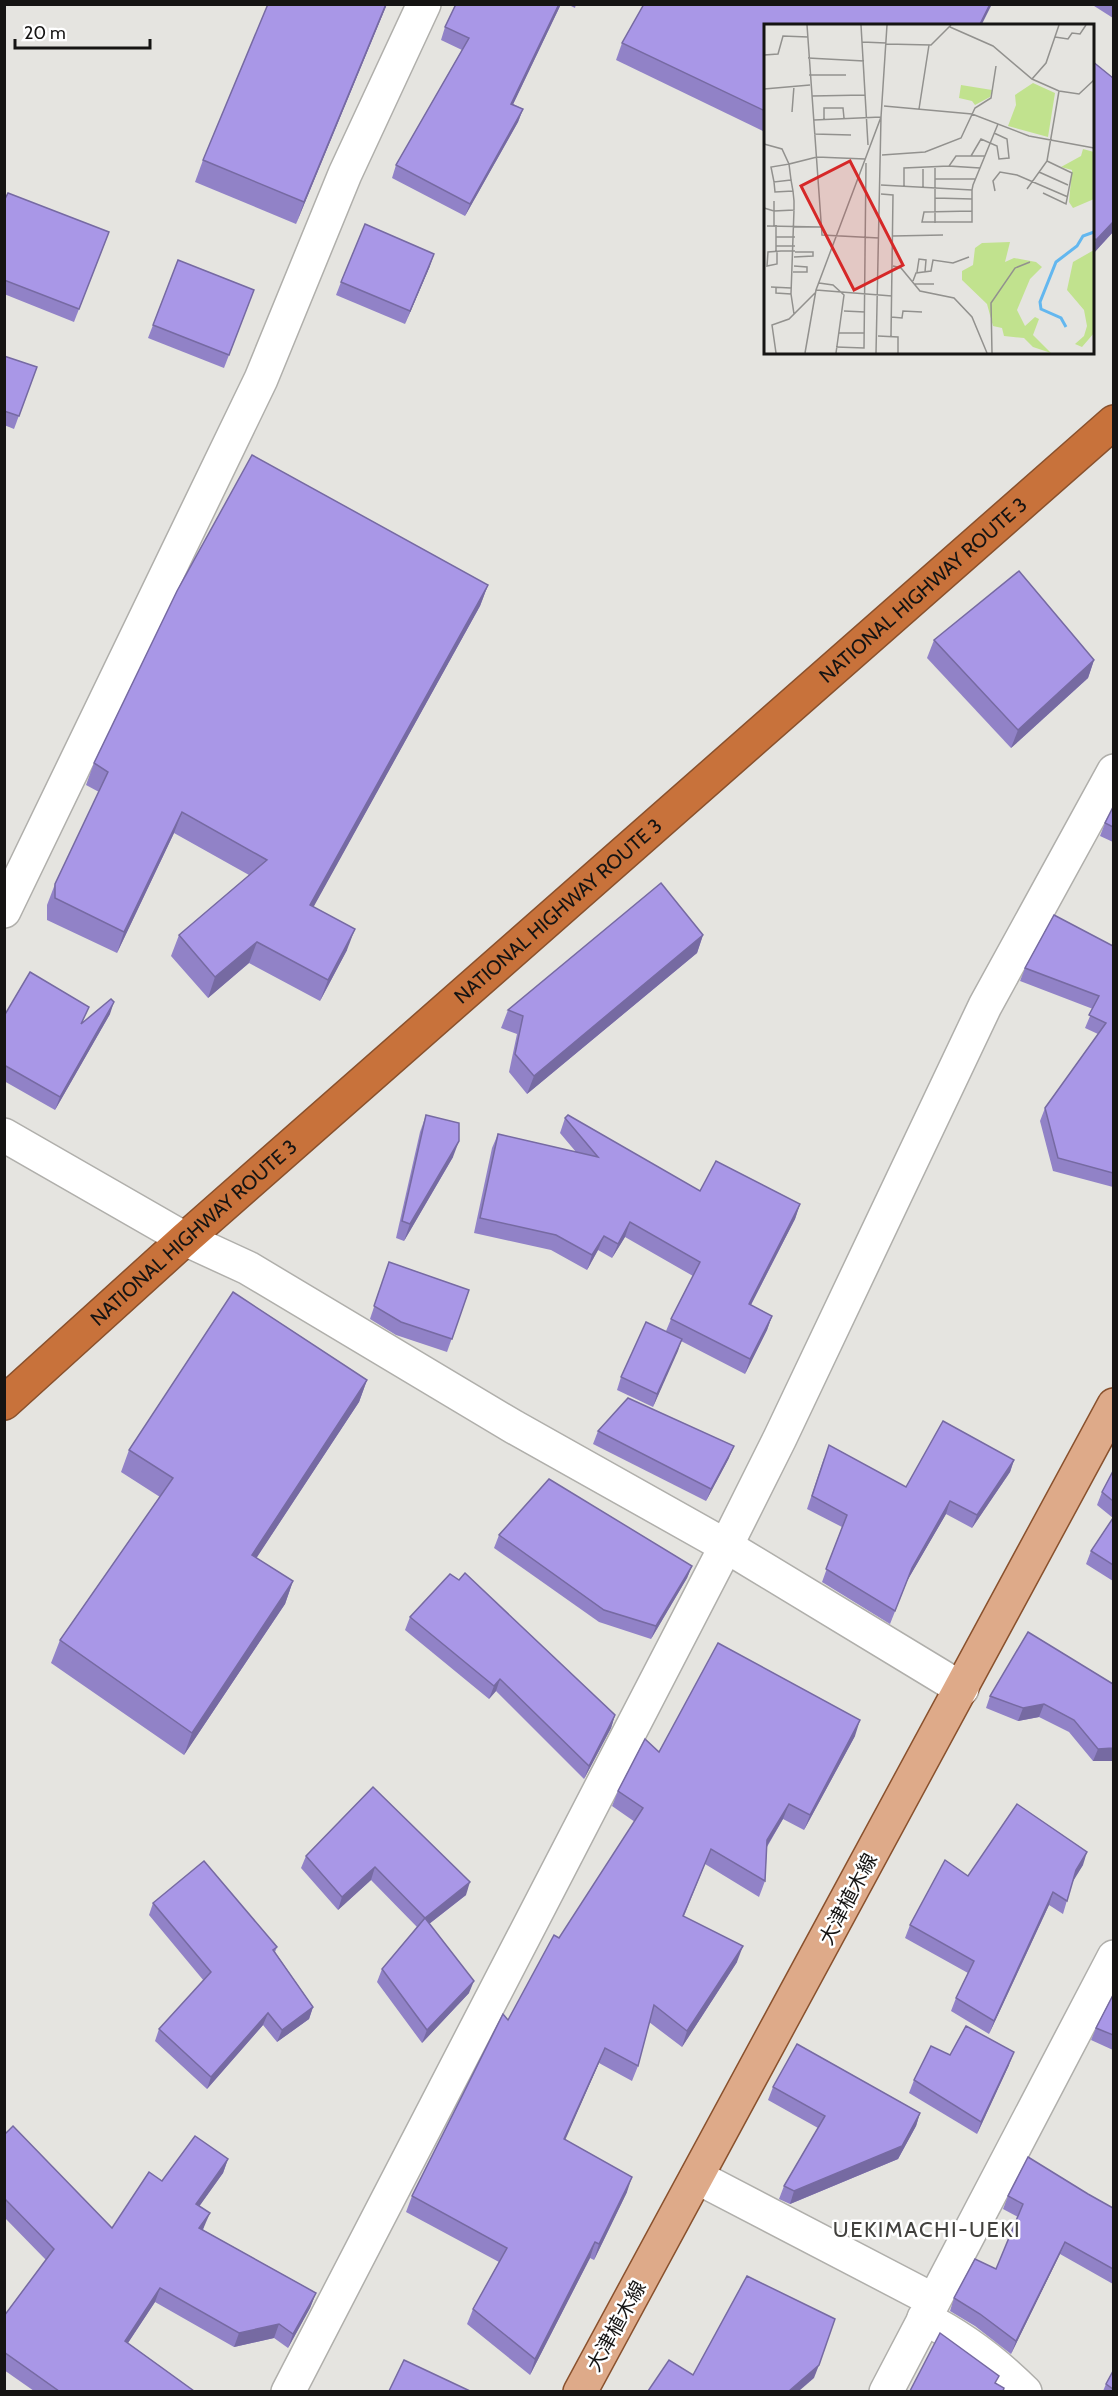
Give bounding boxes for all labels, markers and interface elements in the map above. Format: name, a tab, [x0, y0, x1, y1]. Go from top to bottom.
scale bar	[15, 12, 150, 50]
text: 20 m	[24, 22, 66, 44]
inset map	[764, 24, 1094, 354]
street label: NATIONAL HIGHWAY ROUTE 3	[814, 492, 1032, 688]
street label: NATIONAL HIGHWAY ROUTE 3	[449, 813, 667, 1009]
street label: NATIONAL HIGHWAY ROUTE 3	[85, 1134, 302, 1331]
street label: 大津植木線	[814, 1849, 882, 1949]
district label: UEKIMACHI-UEKI	[833, 2216, 1021, 2243]
street label: 大津植木線	[581, 2276, 651, 2376]

